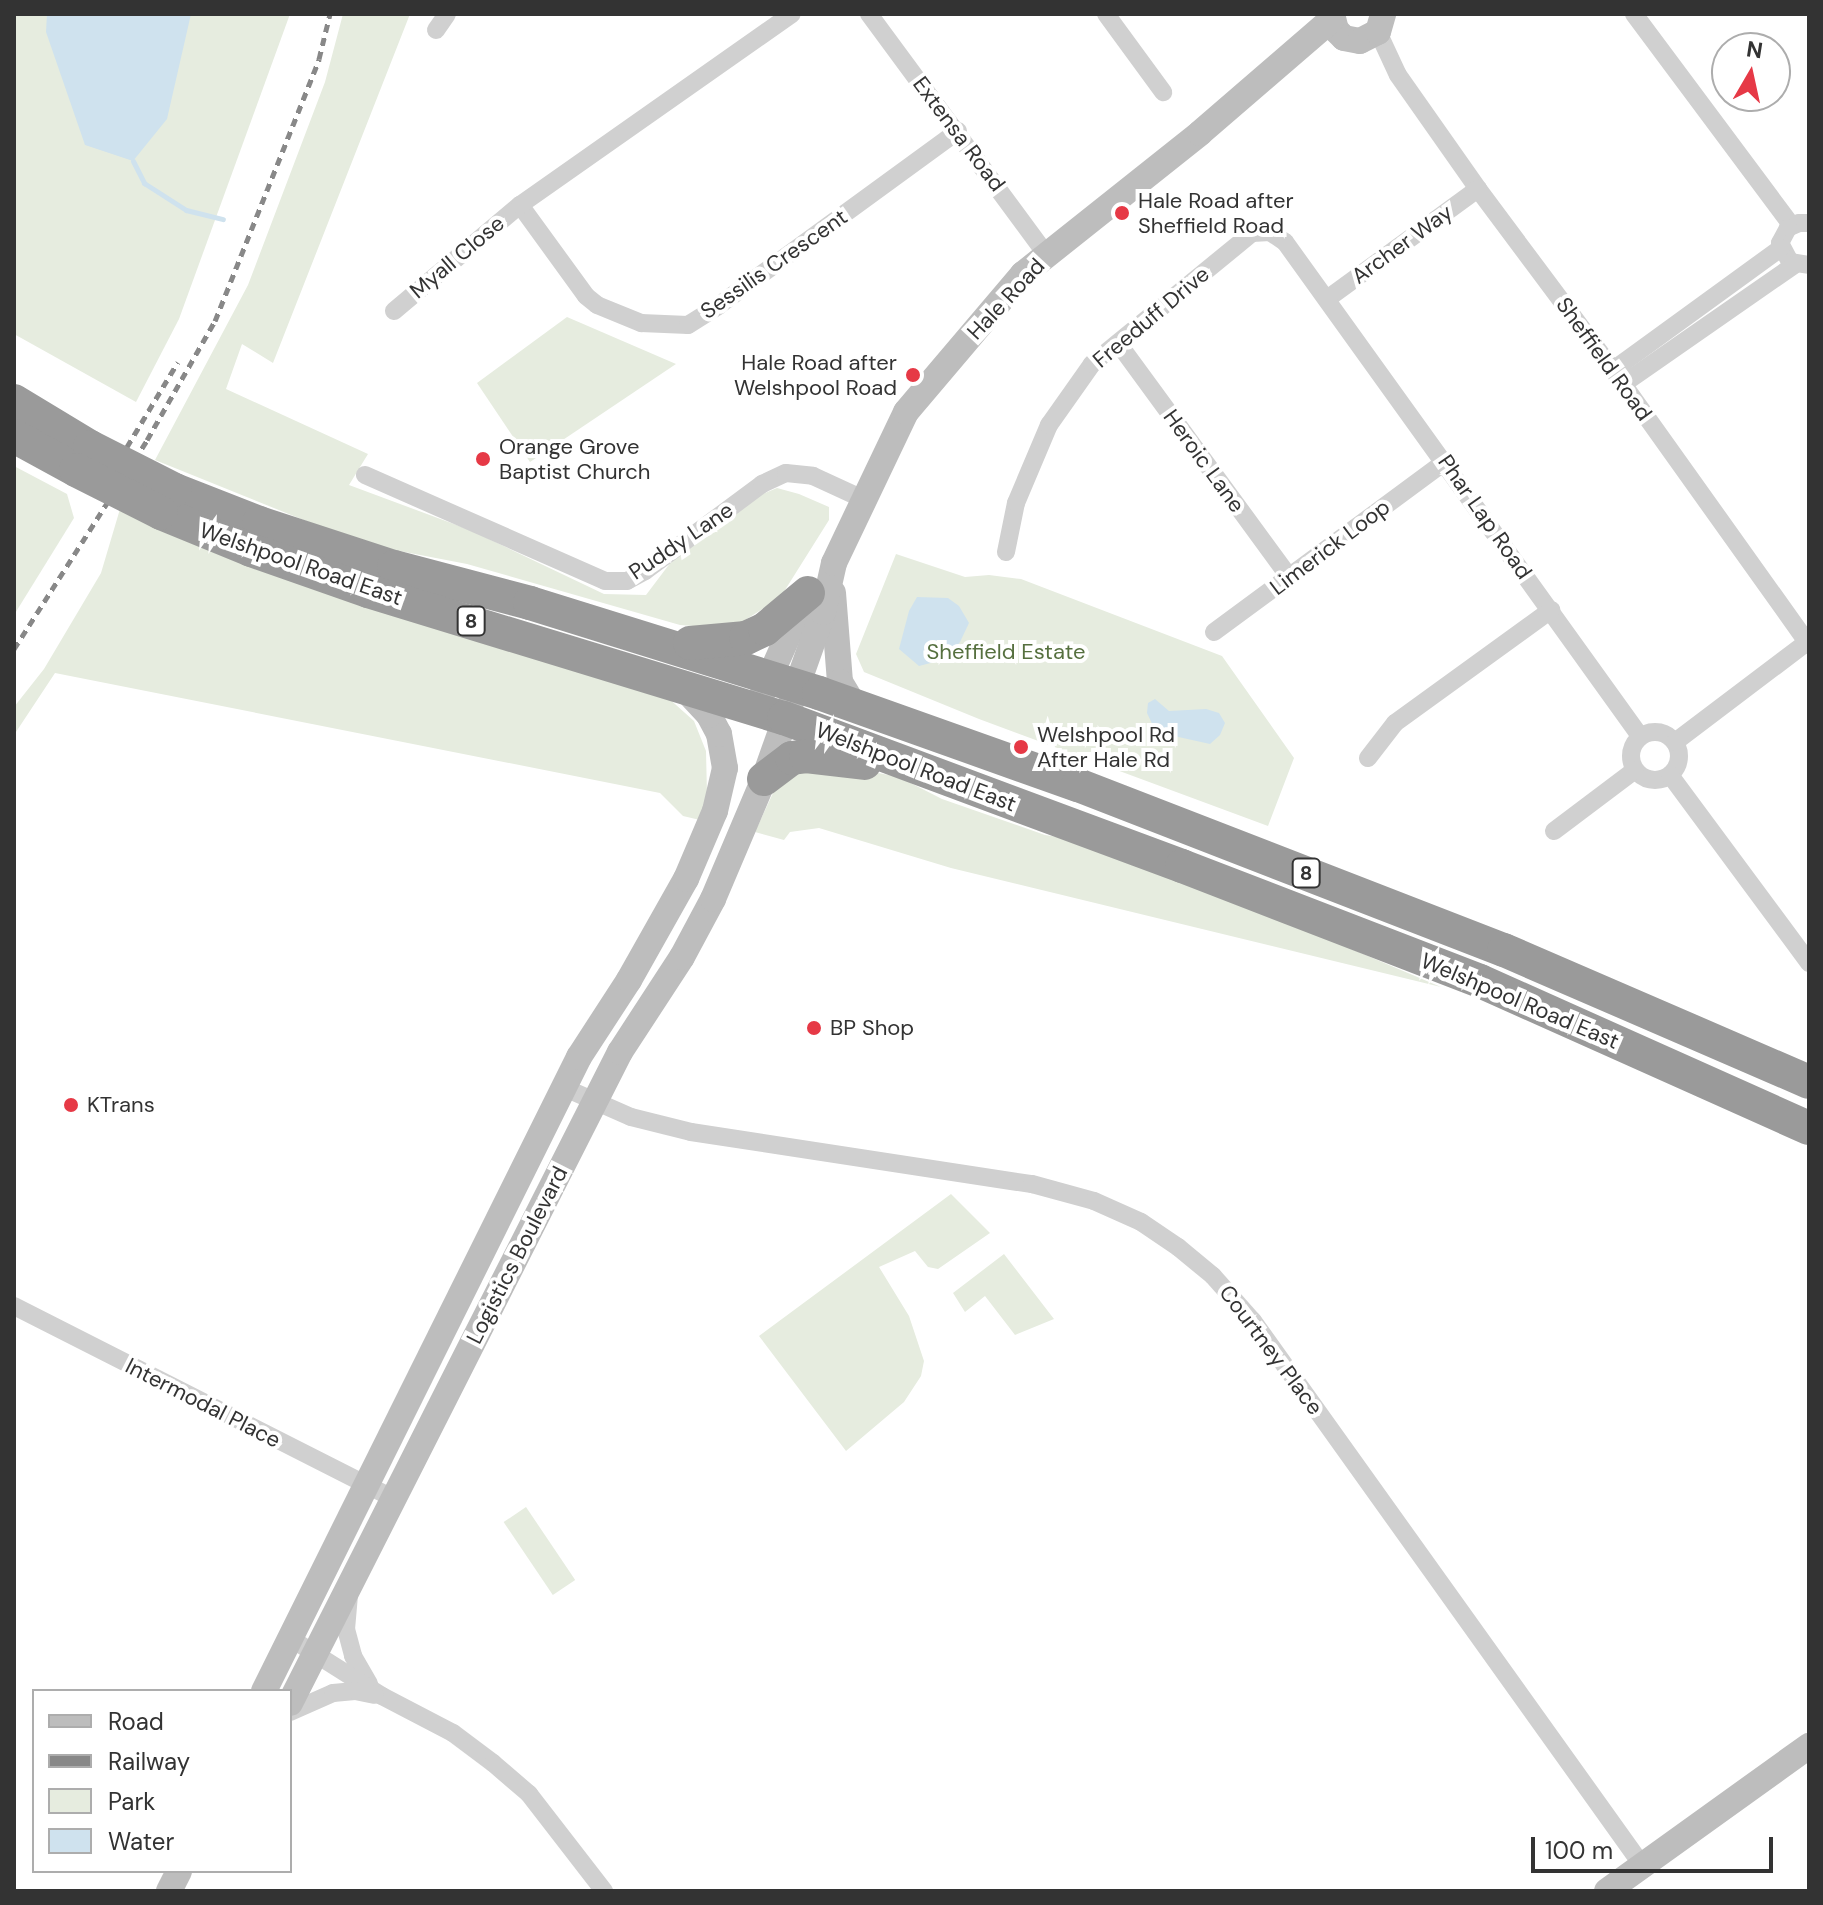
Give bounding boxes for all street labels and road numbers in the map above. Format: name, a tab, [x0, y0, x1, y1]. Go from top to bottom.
street label: Extensa Road	[907, 71, 1011, 197]
street label: Archer Way	[1346, 199, 1458, 289]
street label: Sessilis Crescent	[696, 204, 852, 324]
street label: Myall Close	[404, 210, 510, 304]
street label: Hale Road	[962, 253, 1050, 345]
street label: Freeduff Drive	[1087, 261, 1215, 373]
street label: Sheffield Road	[1550, 292, 1658, 426]
street label: Heroic Lane	[1158, 404, 1250, 518]
street label: Phar Lap Road	[1432, 450, 1538, 584]
street label: Limerick Loop	[1265, 493, 1395, 601]
street label: Puddy Lane	[624, 497, 738, 585]
street label: Welshpool Road East	[196, 517, 406, 611]
road number: 8	[455, 605, 487, 637]
street label: Welshpool Road East	[812, 717, 1020, 817]
road number: 8	[1290, 857, 1322, 889]
street label: Welshpool Road East	[1417, 947, 1623, 1055]
street label: Logistics Boulevard	[461, 1162, 573, 1348]
street label: Courtney Place	[1214, 1280, 1328, 1420]
street label: Intermodal Place	[121, 1353, 285, 1453]

